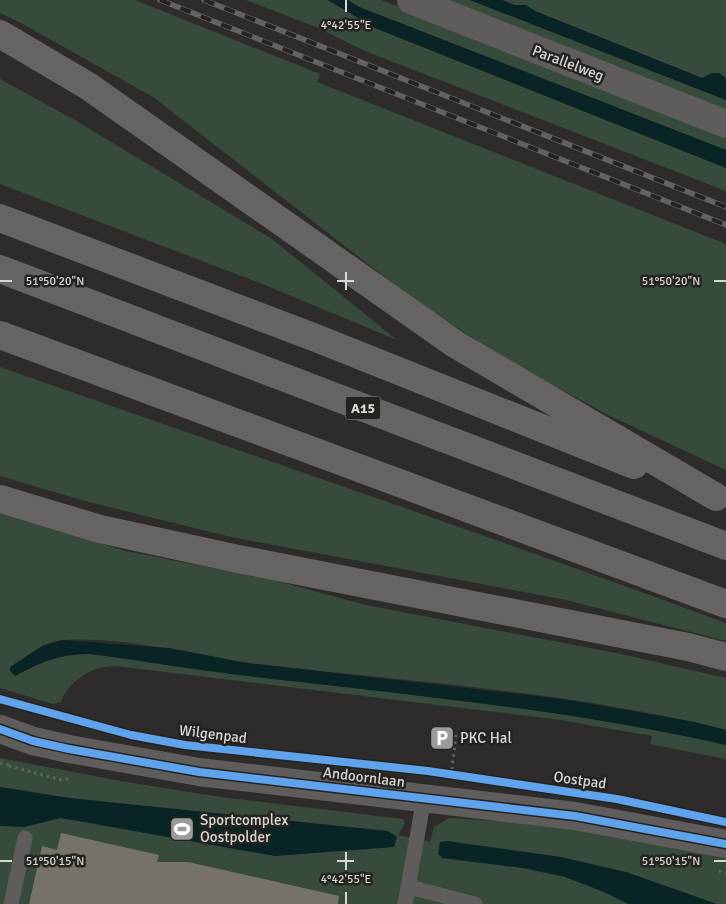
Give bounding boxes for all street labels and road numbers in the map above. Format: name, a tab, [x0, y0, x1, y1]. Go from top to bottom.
street label: Parallelweg	[530, 41, 606, 85]
road number: A15	[346, 396, 380, 419]
street label: Wilgenpad	[178, 721, 248, 747]
street label: Andoornlaan	[322, 763, 406, 791]
street label: Oostpad	[553, 767, 608, 793]

